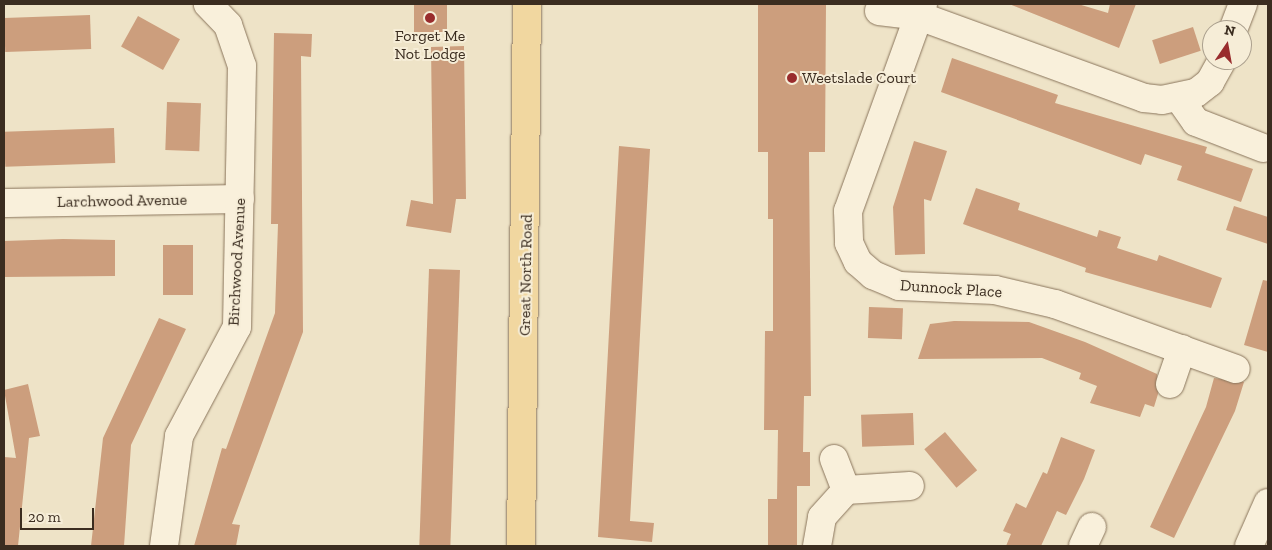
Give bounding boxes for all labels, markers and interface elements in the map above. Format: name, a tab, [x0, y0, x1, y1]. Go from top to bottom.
marker: Forget Me Not Lodge	[424, 12, 436, 24]
north arrow	[1202, 20, 1252, 70]
text: N	[1223, 21, 1237, 40]
place label: Forget Me Not Lodge	[394, 26, 466, 64]
place label: Weetslade Court	[802, 68, 916, 88]
marker: Weetslade Court	[786, 72, 798, 84]
street label: Larchwood Avenue	[56, 190, 188, 212]
street label: Birchwood Avenue	[224, 197, 250, 327]
street label: Great North Road	[515, 214, 537, 336]
street label: Dunnock Place	[899, 276, 1003, 302]
scale bar	[22, 498, 96, 530]
text: 20 m	[28, 508, 61, 526]

